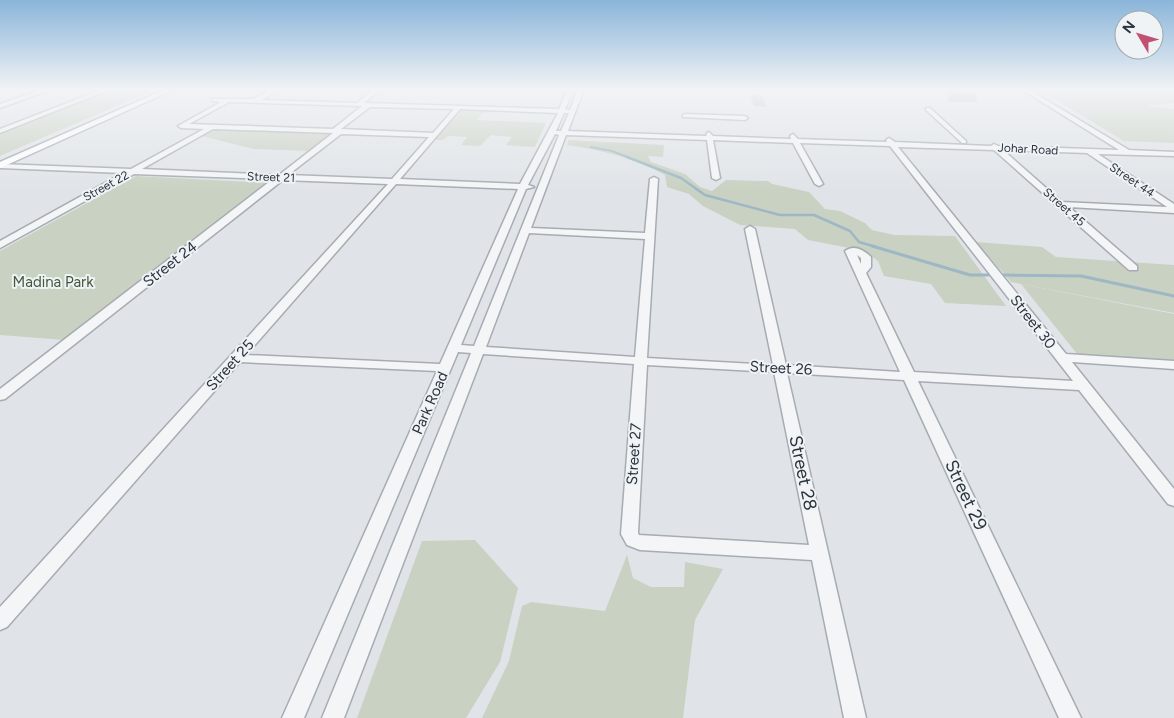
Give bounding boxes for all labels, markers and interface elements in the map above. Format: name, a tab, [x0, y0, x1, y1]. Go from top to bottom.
north arrow	[1114, 10, 1164, 60]
text: N	[1119, 18, 1139, 37]
street label: Johar Road	[997, 140, 1059, 158]
street label: Street 44	[1107, 160, 1158, 200]
street label: Street 22	[81, 168, 131, 204]
street label: Street 21	[247, 169, 295, 185]
street label: Street 45	[1040, 185, 1088, 229]
street label: Street 24	[139, 237, 201, 291]
park label: Madina Park	[13, 273, 94, 291]
street label: Street 30	[1006, 291, 1060, 353]
street label: Street 25	[202, 336, 258, 394]
street label: Street 26	[749, 357, 813, 379]
street label: Park Road	[408, 369, 452, 437]
street label: Street 27	[623, 422, 645, 486]
street label: Street 28	[784, 434, 822, 512]
street label: Street 29	[940, 456, 992, 534]

